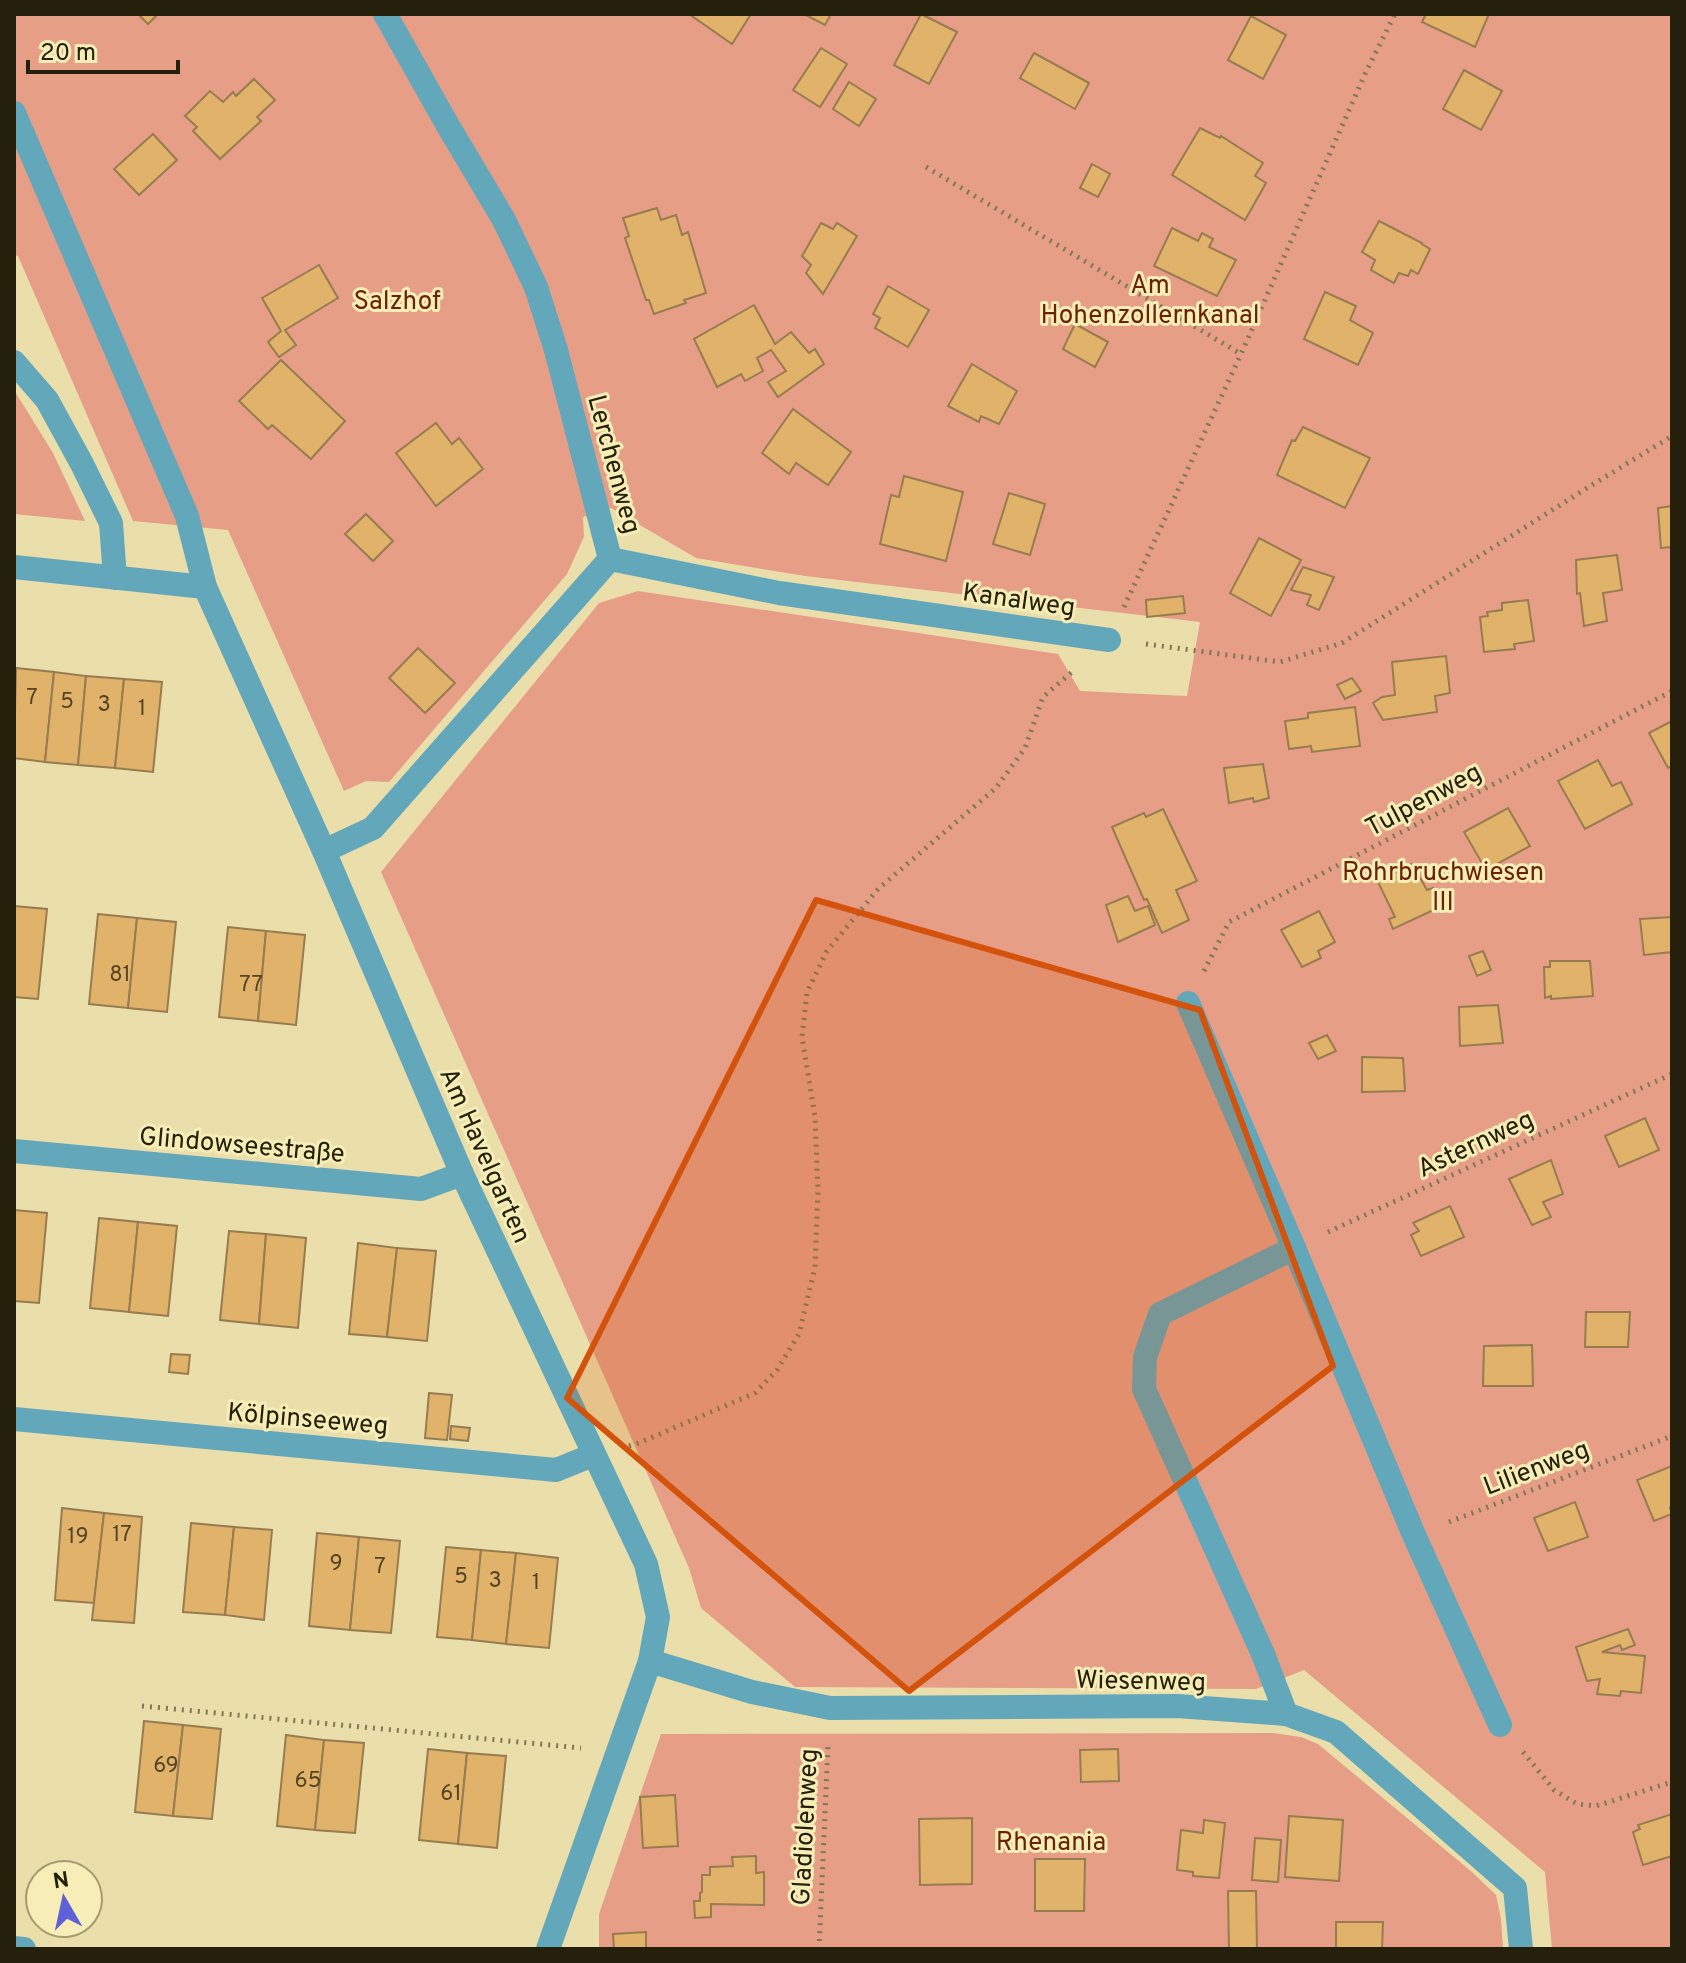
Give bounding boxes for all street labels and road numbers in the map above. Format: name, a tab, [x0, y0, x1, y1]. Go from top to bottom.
street label: Lerchenweg	[578, 392, 647, 538]
street label: Kanalweg	[960, 577, 1077, 626]
street label: Tulpenweg	[1360, 757, 1488, 846]
street label: Am Havelgarten	[430, 1063, 537, 1249]
street label: Asternweg	[1412, 1104, 1540, 1187]
street label: Glindowseestraße	[138, 1121, 346, 1172]
street label: Kölpinseeweg	[226, 1397, 390, 1444]
street label: Lilienweg	[1479, 1434, 1594, 1505]
street label: Wiesenweg	[1076, 1665, 1206, 1700]
street label: Gladiolenweg	[786, 1748, 827, 1907]

